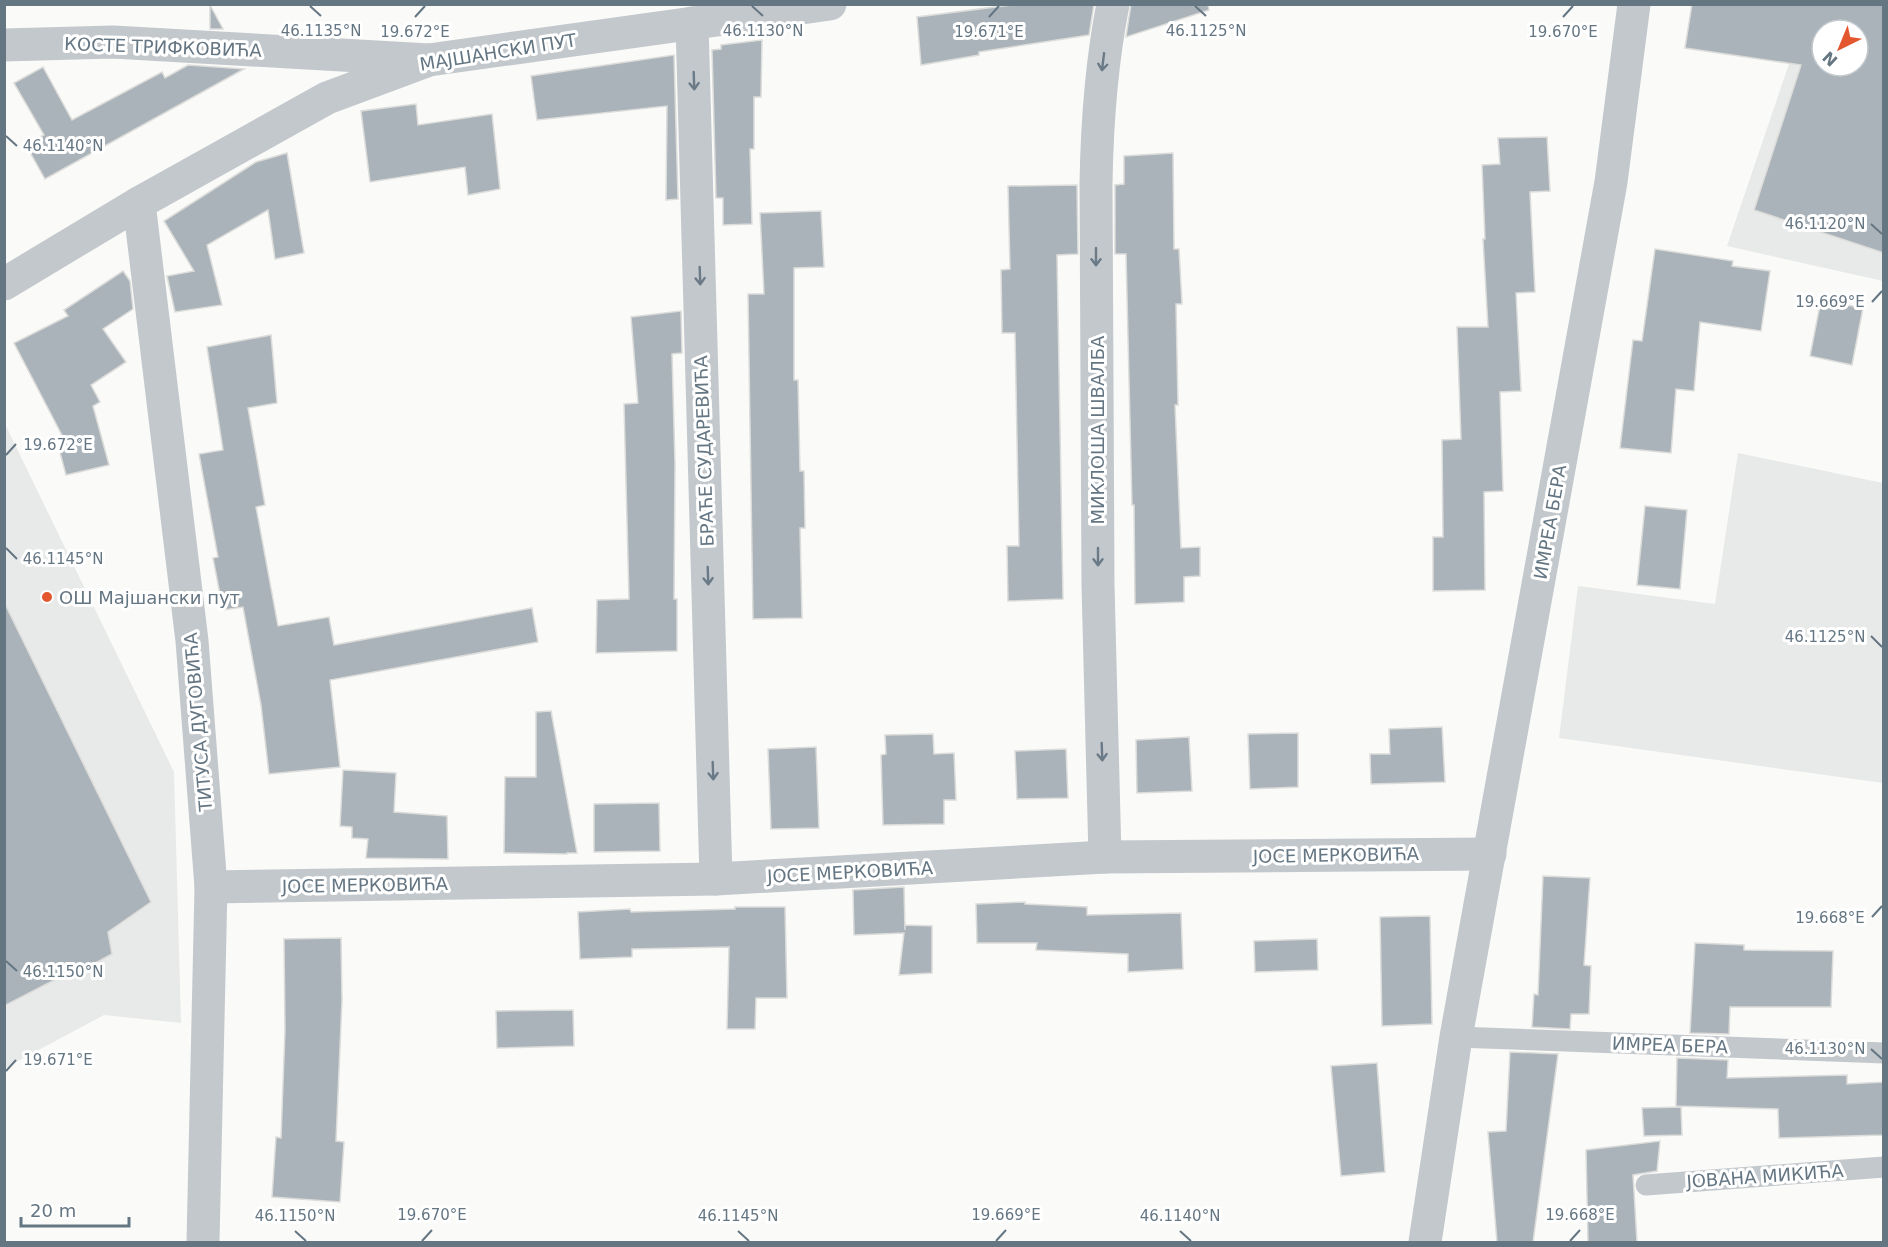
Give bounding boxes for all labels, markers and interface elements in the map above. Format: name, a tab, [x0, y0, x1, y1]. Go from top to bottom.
north arrow	[1810, 18, 1870, 78]
text: 46.1135°N	[281, 22, 361, 40]
text: 46.1130°N	[723, 22, 803, 40]
text: 46.1125°N	[1166, 22, 1246, 40]
text: 19.672°E	[380, 23, 450, 41]
text: 19.671°E	[954, 23, 1024, 41]
text: 19.670°E	[1528, 23, 1598, 41]
street label: МАЈШАНСКИ ПУТ	[418, 29, 579, 75]
street label: КОСТЕ ТРИФКОВИЋА	[64, 33, 263, 61]
text: N	[1819, 47, 1841, 70]
one-way arrow	[1097, 52, 1108, 71]
one-way arrow	[689, 71, 700, 91]
text: 46.1140°N	[23, 137, 103, 155]
text: 46.1120°N	[1785, 215, 1865, 233]
one-way arrow	[1090, 246, 1102, 266]
one-way arrow	[694, 266, 705, 286]
text: 19.669°E	[1795, 293, 1865, 311]
street label: МИКЛОША ШВАЛБА	[1087, 335, 1108, 524]
street label: БРАЋЕ СУДАРЕВИЋА	[690, 354, 718, 547]
text: 19.672°E	[23, 436, 93, 454]
street label: ИМРЕА БЕРА	[1530, 462, 1571, 581]
one-way arrow	[1092, 546, 1104, 566]
text: 46.1145°N	[23, 550, 103, 568]
one-way arrow	[702, 566, 713, 586]
place label: ОШ Мајшански пут	[59, 587, 240, 608]
marker: ОШ Мајшански пут	[40, 590, 54, 604]
text: 46.1125°N	[1785, 628, 1865, 646]
street label: ТИТУСА ДУГОВИЋА	[180, 631, 216, 813]
one-way arrow	[1096, 741, 1108, 761]
one-way arrow	[707, 761, 719, 781]
street label: ЈОСЕ МЕРКОВИЋА	[1252, 843, 1420, 867]
street label: ЈОСЕ МЕРКОВИЋА	[766, 857, 934, 887]
street label: ЈОСЕ МЕРКОВИЋА	[281, 873, 449, 897]
text: 19.668°E	[1795, 909, 1865, 927]
text: 46.1150°N	[23, 963, 103, 981]
street label: ИМРЕА БЕРА	[1612, 1032, 1729, 1058]
text: 46.1130°N	[1785, 1040, 1865, 1058]
text: 19.671°E	[23, 1051, 93, 1069]
street label: ЈОВАНА МИКИЋА	[1685, 1160, 1845, 1192]
scale bar	[21, 1190, 129, 1228]
text: 20 m	[30, 1200, 76, 1221]
text: 19.670°E	[397, 1206, 467, 1224]
text: 19.669°E	[971, 1206, 1041, 1224]
text: 19.668°E	[1545, 1206, 1615, 1224]
text: 46.1150°N	[255, 1207, 335, 1225]
text: 46.1145°N	[698, 1207, 778, 1225]
text: 46.1140°N	[1140, 1207, 1220, 1225]

